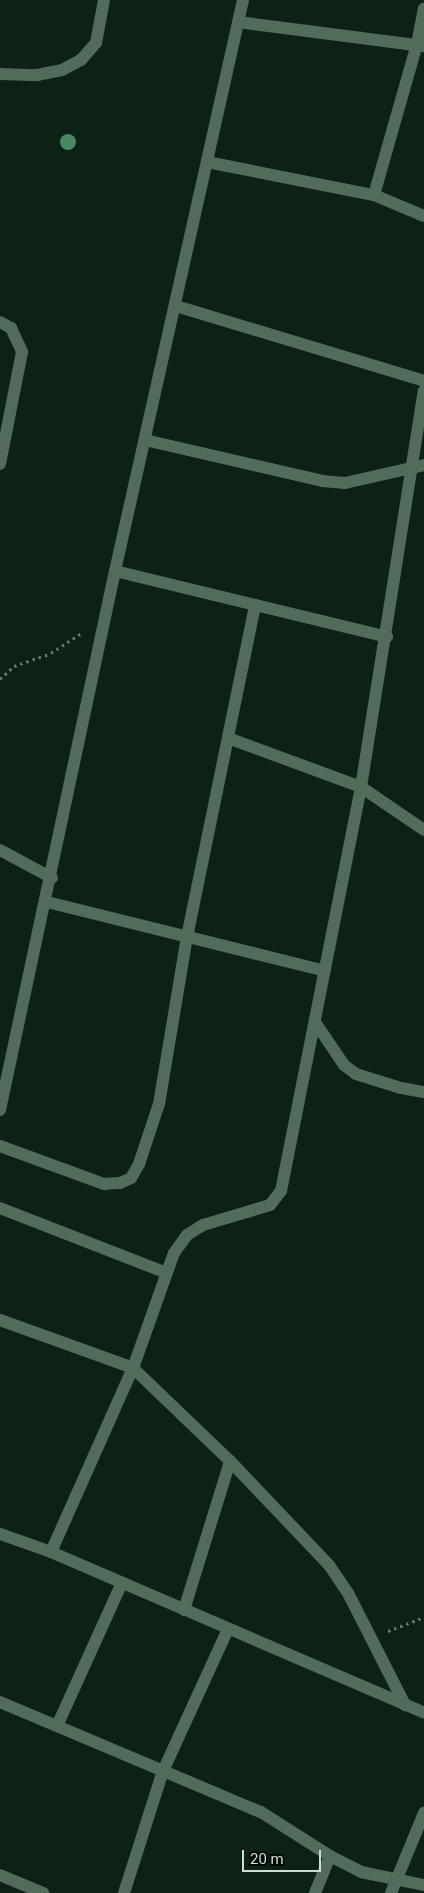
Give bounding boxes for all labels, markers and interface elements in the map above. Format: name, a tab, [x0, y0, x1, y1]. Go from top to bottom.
scale bar	[244, 1840, 323, 1872]
text: 20 m	[250, 1850, 284, 1868]

